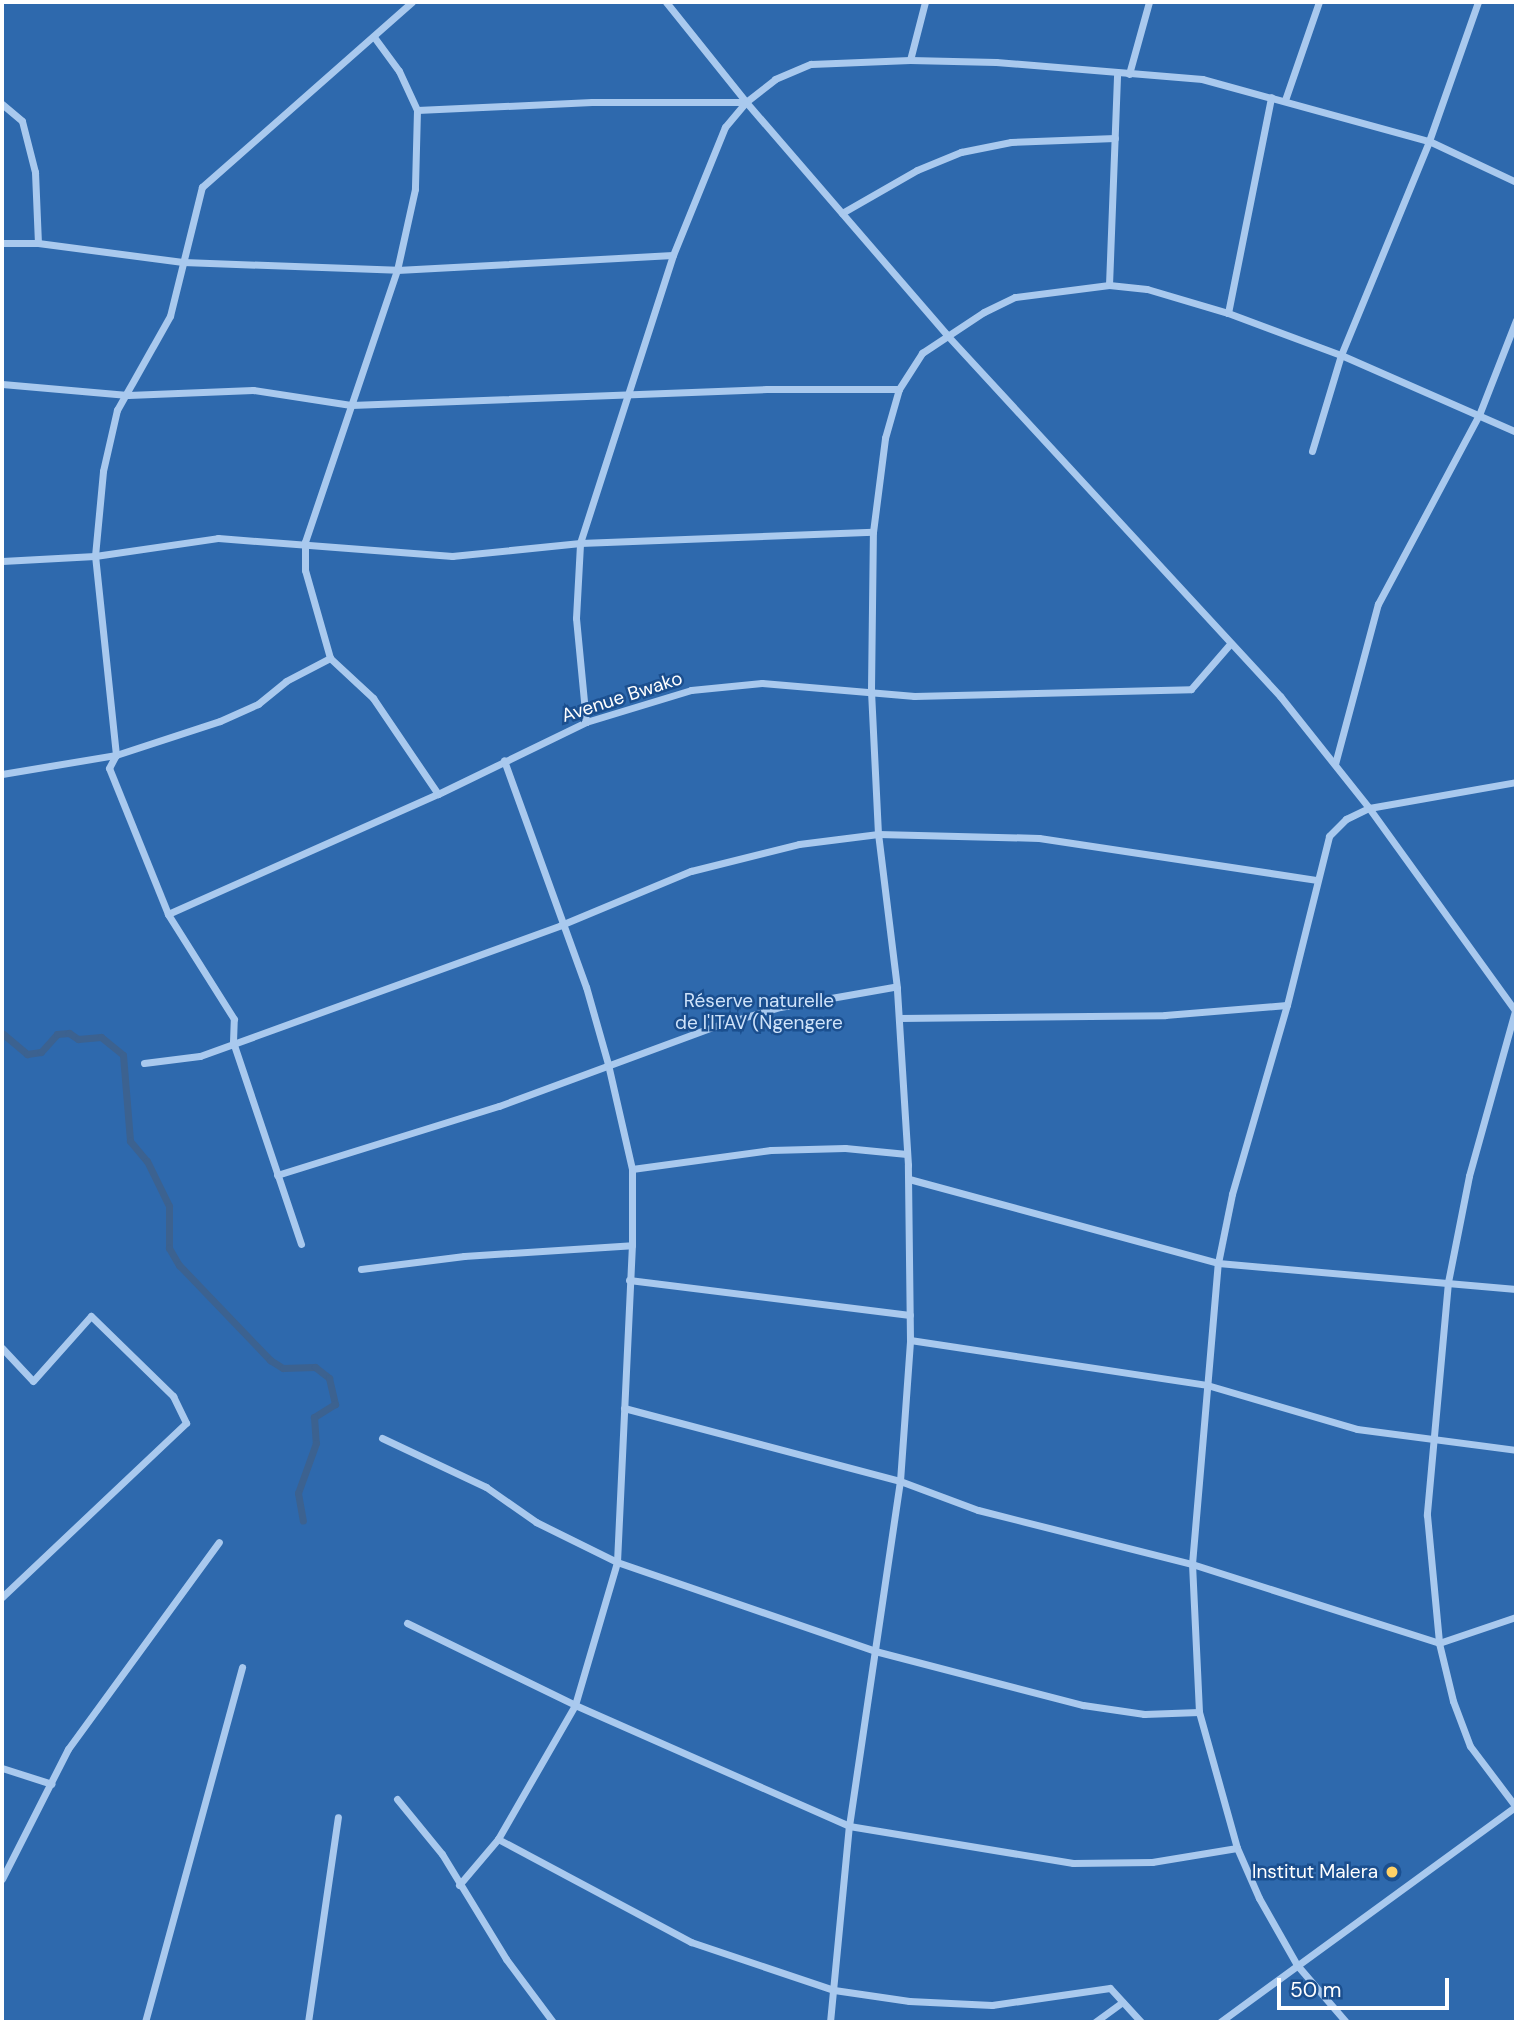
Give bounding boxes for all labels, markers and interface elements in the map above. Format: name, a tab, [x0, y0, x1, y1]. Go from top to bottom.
street label: Avenue Bwako	[559, 667, 685, 727]
park label: Réserve naturelle de l'ITAV (Ngengere	[675, 990, 843, 1034]
place label: Institut Malera	[1252, 1861, 1378, 1883]
marker: Institut Malera	[1384, 1864, 1400, 1880]
scale bar	[1280, 1965, 1452, 2009]
text: 50 m	[1290, 1976, 1341, 2004]

